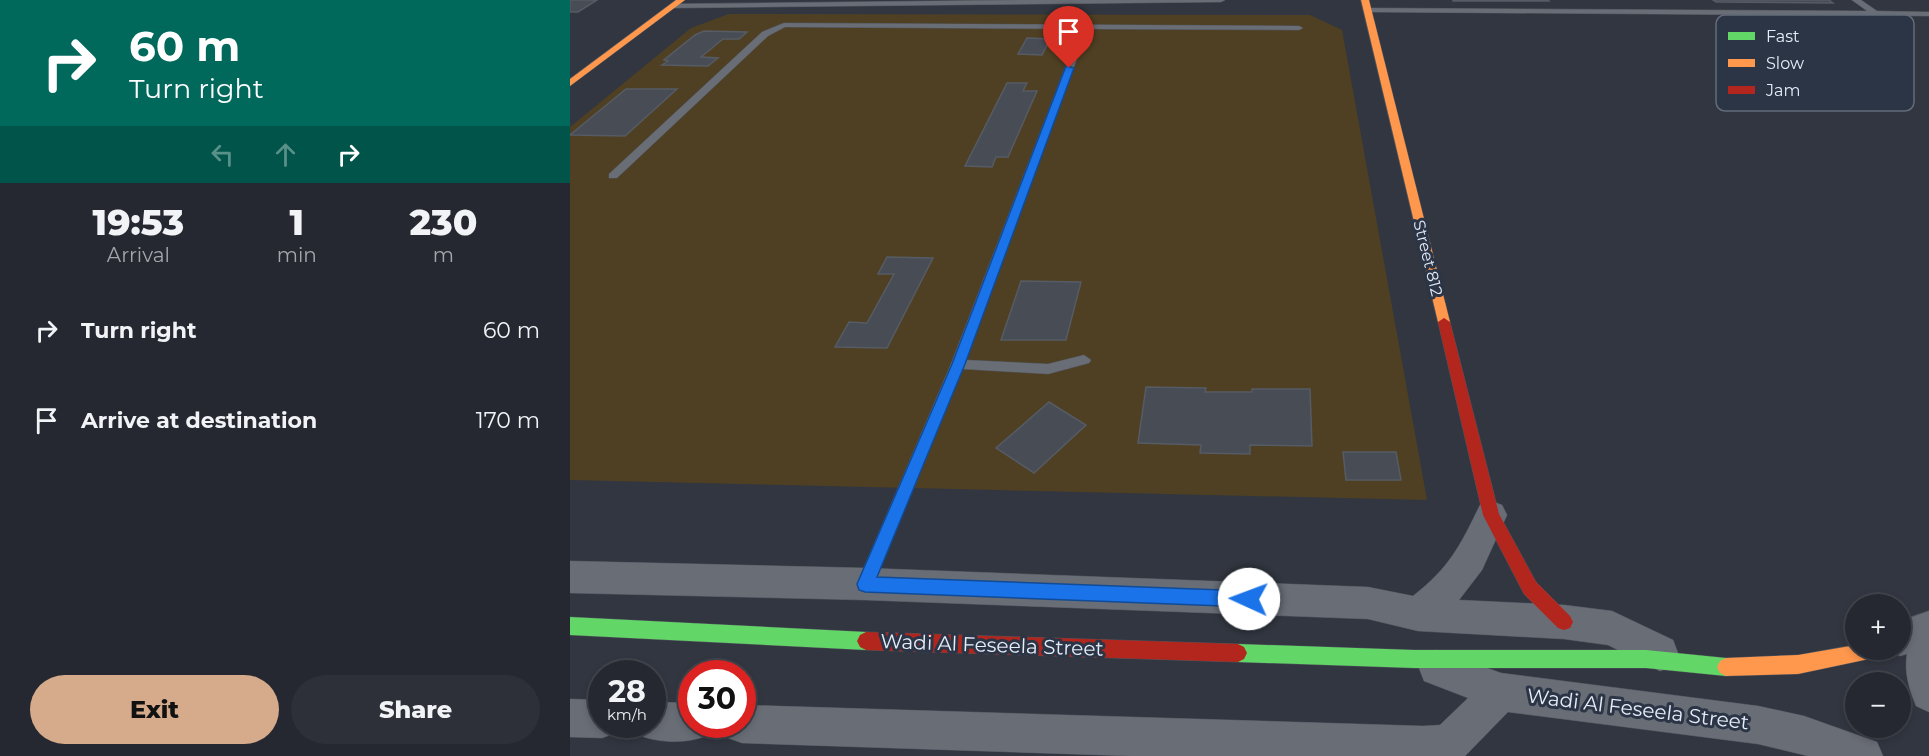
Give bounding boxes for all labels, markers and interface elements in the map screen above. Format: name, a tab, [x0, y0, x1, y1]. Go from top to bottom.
pin	[1043, 6, 1094, 68]
icon: arrive	[1052, 15, 1085, 48]
legend	[1716, 15, 1914, 111]
text: 60 m	[129, 20, 240, 72]
icon: right	[30, 24, 108, 102]
text: Fast	[1766, 27, 1800, 46]
text: Slow	[1766, 54, 1804, 73]
text: Turn right	[129, 72, 264, 105]
text: Jam	[1765, 81, 1800, 100]
icon: left	[206, 138, 239, 171]
icon: ahead	[269, 138, 302, 171]
icon: right	[332, 138, 365, 171]
text: 19:53	[93, 200, 184, 244]
text: 1	[289, 200, 304, 244]
text: 230	[409, 200, 477, 244]
street label: Street 812	[1409, 218, 1447, 298]
text: Arrival	[107, 243, 170, 267]
text: min	[277, 243, 317, 267]
text: m	[433, 243, 454, 267]
icon: right	[30, 314, 63, 347]
text: Turn right	[81, 317, 196, 344]
text: 60 m	[483, 317, 540, 344]
icon: arrive	[30, 404, 63, 437]
text: Arrive at destination	[81, 407, 317, 434]
text: 170 m	[476, 407, 540, 434]
position arrow	[1217, 567, 1281, 631]
map controls	[1845, 594, 1911, 738]
button: +	[1845, 594, 1911, 660]
street label: Wadi Al Feseela Street	[880, 629, 1104, 661]
speed limit sign: 30	[678, 660, 756, 738]
button: −	[1845, 672, 1911, 738]
text: 28	[608, 673, 646, 710]
button: Exit	[30, 675, 279, 744]
button: Share	[291, 675, 540, 744]
street label: Wadi Al Feseela Street	[1526, 683, 1750, 735]
text: km/h	[607, 705, 647, 724]

